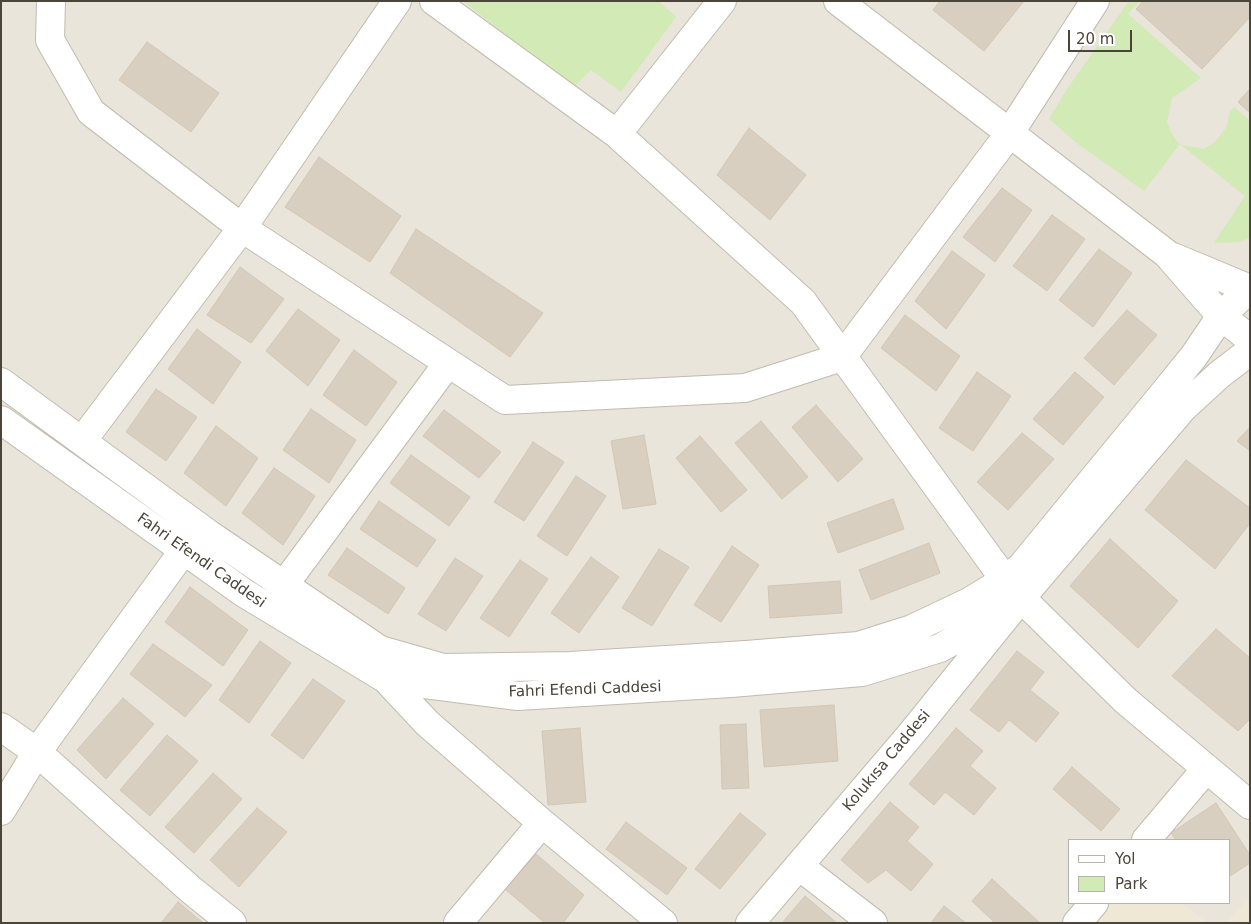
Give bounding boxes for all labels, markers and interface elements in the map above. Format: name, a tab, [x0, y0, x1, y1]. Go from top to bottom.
scale bar	[1071, 20, 1135, 52]
text: 20 m	[1076, 30, 1114, 48]
street label: Fahri Efendi Caddesi	[133, 510, 269, 612]
street label: Fahri Efendi Caddesi	[508, 678, 662, 702]
street label: Kolukısa Caddesi	[839, 707, 935, 815]
legend	[1068, 839, 1231, 904]
text: Yol	[1115, 850, 1136, 868]
text: Park	[1115, 875, 1147, 893]

